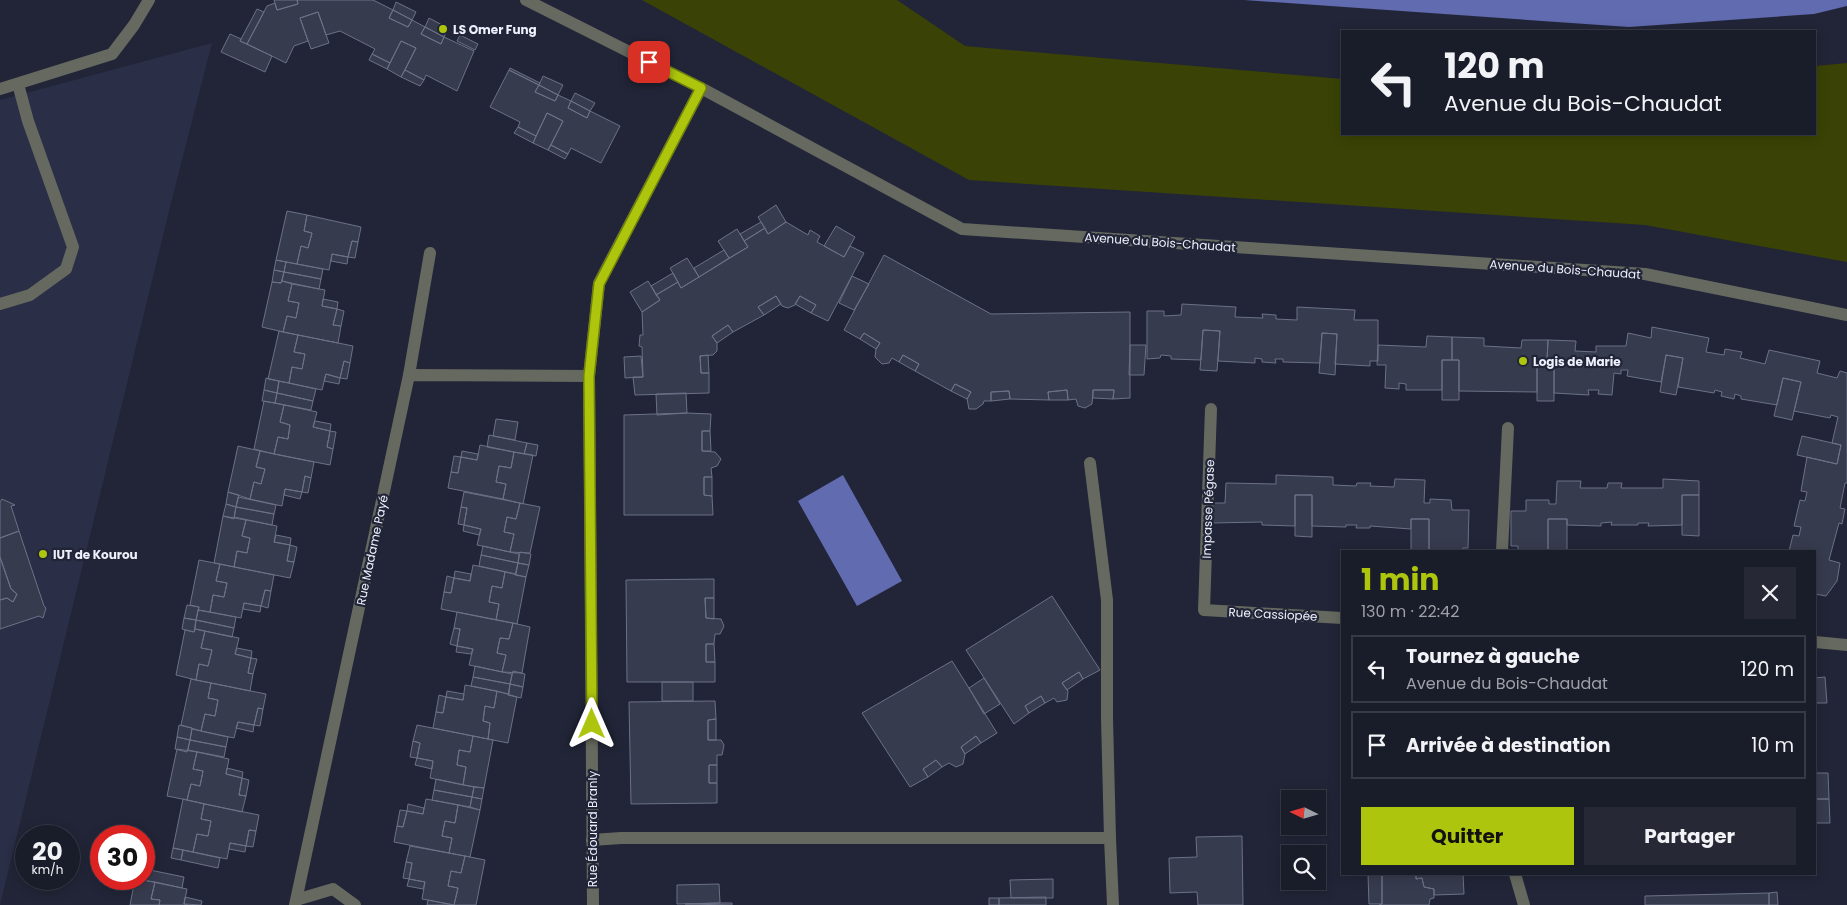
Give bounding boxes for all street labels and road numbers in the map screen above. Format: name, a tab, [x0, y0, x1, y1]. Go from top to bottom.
street label: Avenue du Bois-Chaudat	[1084, 228, 1236, 256]
street label: Avenue du Bois-Chaudat	[1489, 255, 1641, 283]
street label: Impasse Pégase	[1198, 459, 1218, 559]
street label: Rue Madame Payé	[352, 493, 392, 607]
street label: Rue Cassiopée	[1228, 603, 1318, 625]
street label: Rue Édouard Branly	[584, 771, 601, 887]

